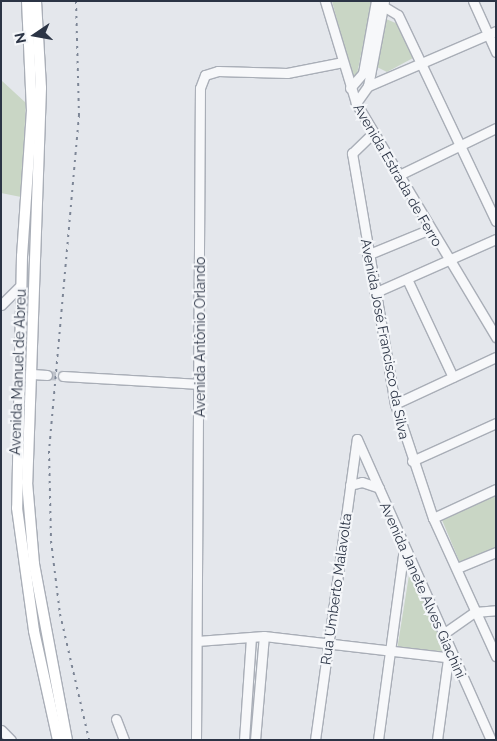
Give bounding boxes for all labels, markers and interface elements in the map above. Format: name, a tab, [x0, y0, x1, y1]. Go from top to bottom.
north arrow	[10, 10, 60, 60]
text: N	[11, 31, 29, 45]
street label: Avenida Estrada de Ferro	[350, 100, 446, 250]
street label: Avenida José Francisco da Silva	[357, 237, 413, 441]
street label: Avenida Antônio Orlando	[192, 256, 208, 418]
street label: Avenida Manuel de Abreu	[7, 288, 29, 456]
street label: Avenida Janete Alves Giachini	[376, 499, 470, 681]
street label: Rua Umberto Malavolta	[317, 512, 355, 666]

